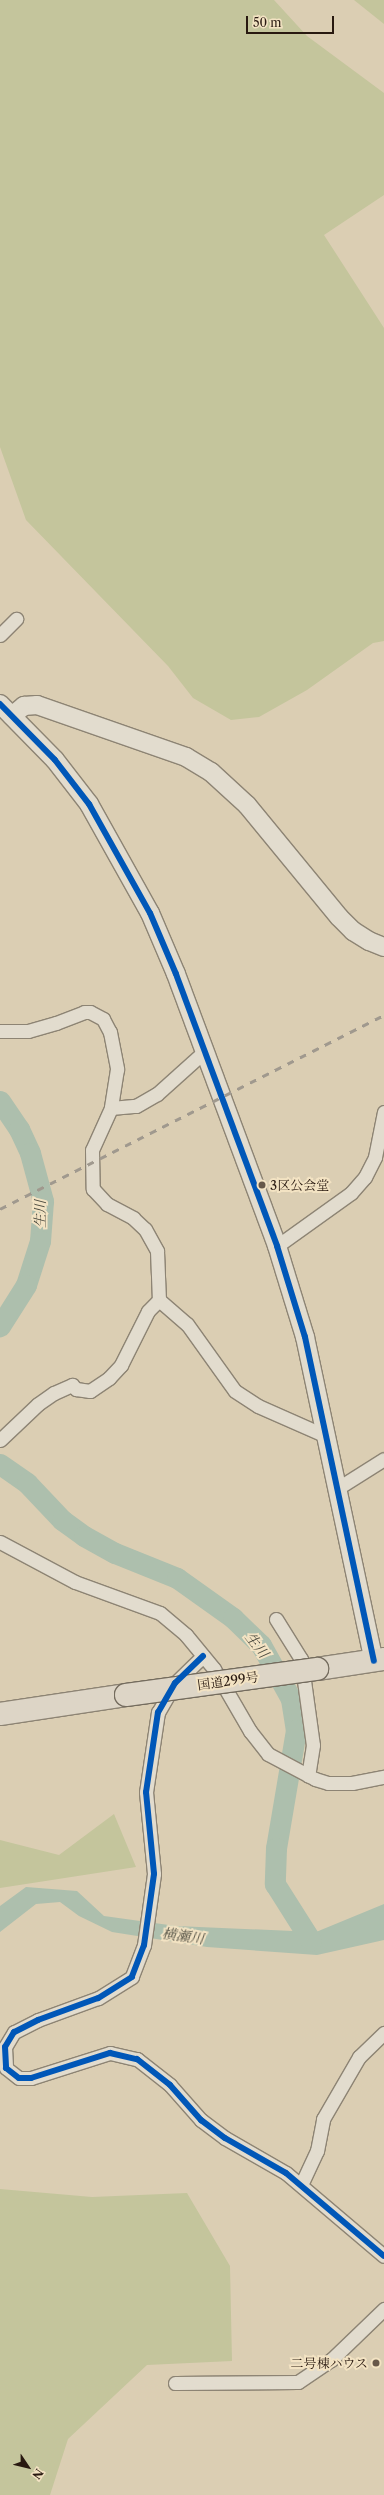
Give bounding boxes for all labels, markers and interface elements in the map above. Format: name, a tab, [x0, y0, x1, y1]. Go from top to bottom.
scale bar	[248, 8, 336, 34]
text: 50 m	[253, 15, 282, 30]
place label: 3区公会堂	[270, 1177, 329, 1193]
marker: 3区公会堂	[257, 1180, 267, 1190]
water label: 生川	[32, 1200, 48, 1228]
water label: 生川	[242, 1629, 272, 1661]
street label: 国道299号	[196, 1669, 260, 1693]
water label: 横瀬川	[161, 1925, 205, 1947]
place label: 二号棟ハウス	[290, 2355, 368, 2371]
marker: 二号棟ハウス	[371, 2358, 381, 2368]
north arrow	[8, 2447, 48, 2487]
text: N	[29, 2466, 46, 2482]

